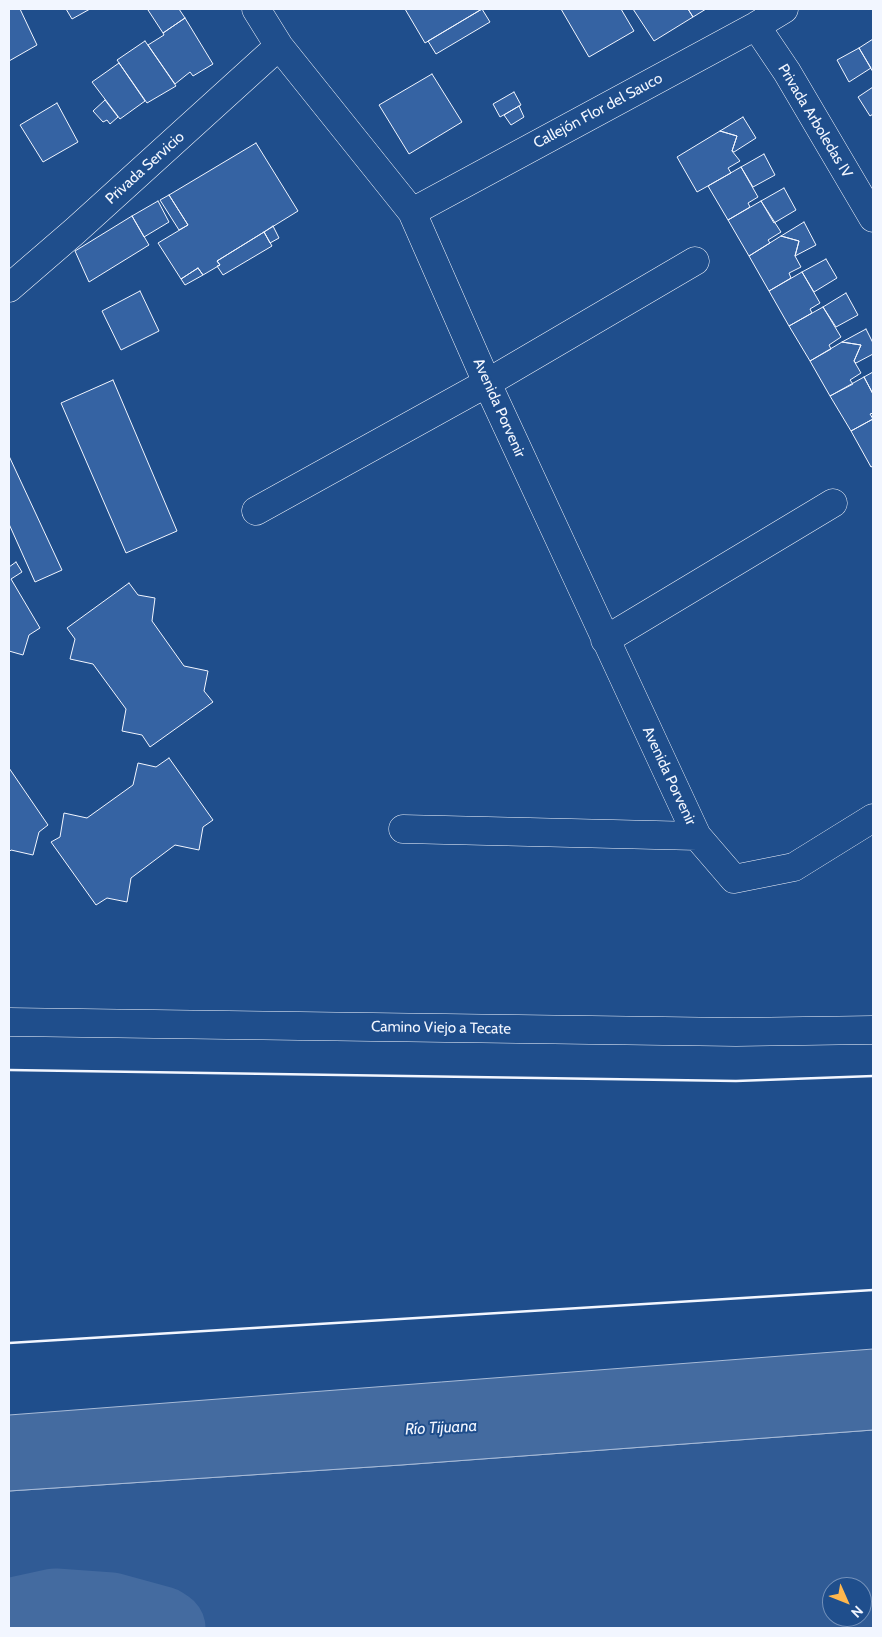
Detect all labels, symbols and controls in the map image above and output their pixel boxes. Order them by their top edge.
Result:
street label: Privada Arboledas IV [774,61,856,181]
street label: Callejón Flor del Sauco [530,69,666,153]
street label: Privada Servicio [102,128,188,208]
street label: Avenida Porvenir [469,356,529,460]
street label: Avenida Porvenir [638,724,700,828]
street label: Camino Viejo a Tecate [371,1018,511,1038]
water label: Río Tijuana [404,1417,478,1439]
north arrow [822,1577,872,1627]
text: N [847,1602,867,1622]

